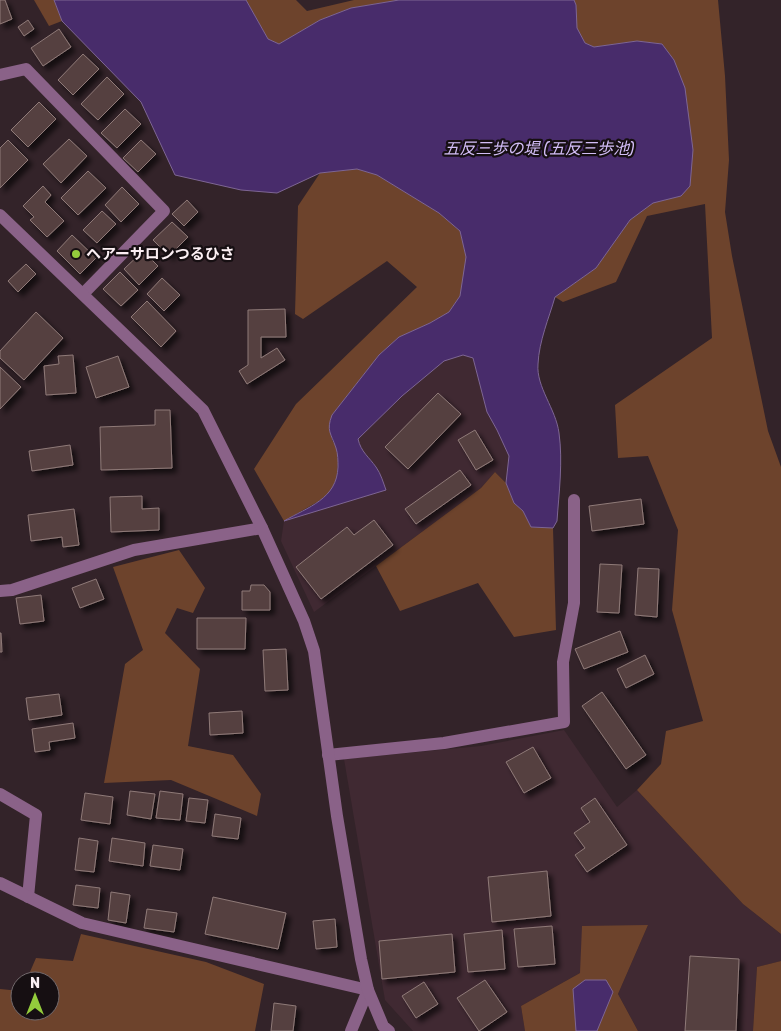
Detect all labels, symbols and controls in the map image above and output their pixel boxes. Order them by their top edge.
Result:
water label: 五反三歩の堤 (五反三歩池) [444,139,635,158]
place label: ヘアーサロンつるひさ [86,245,235,263]
marker: ヘアーサロンつるひさ [70,248,82,260]
north arrow [10,971,60,1021]
text: N [30,975,40,992]

